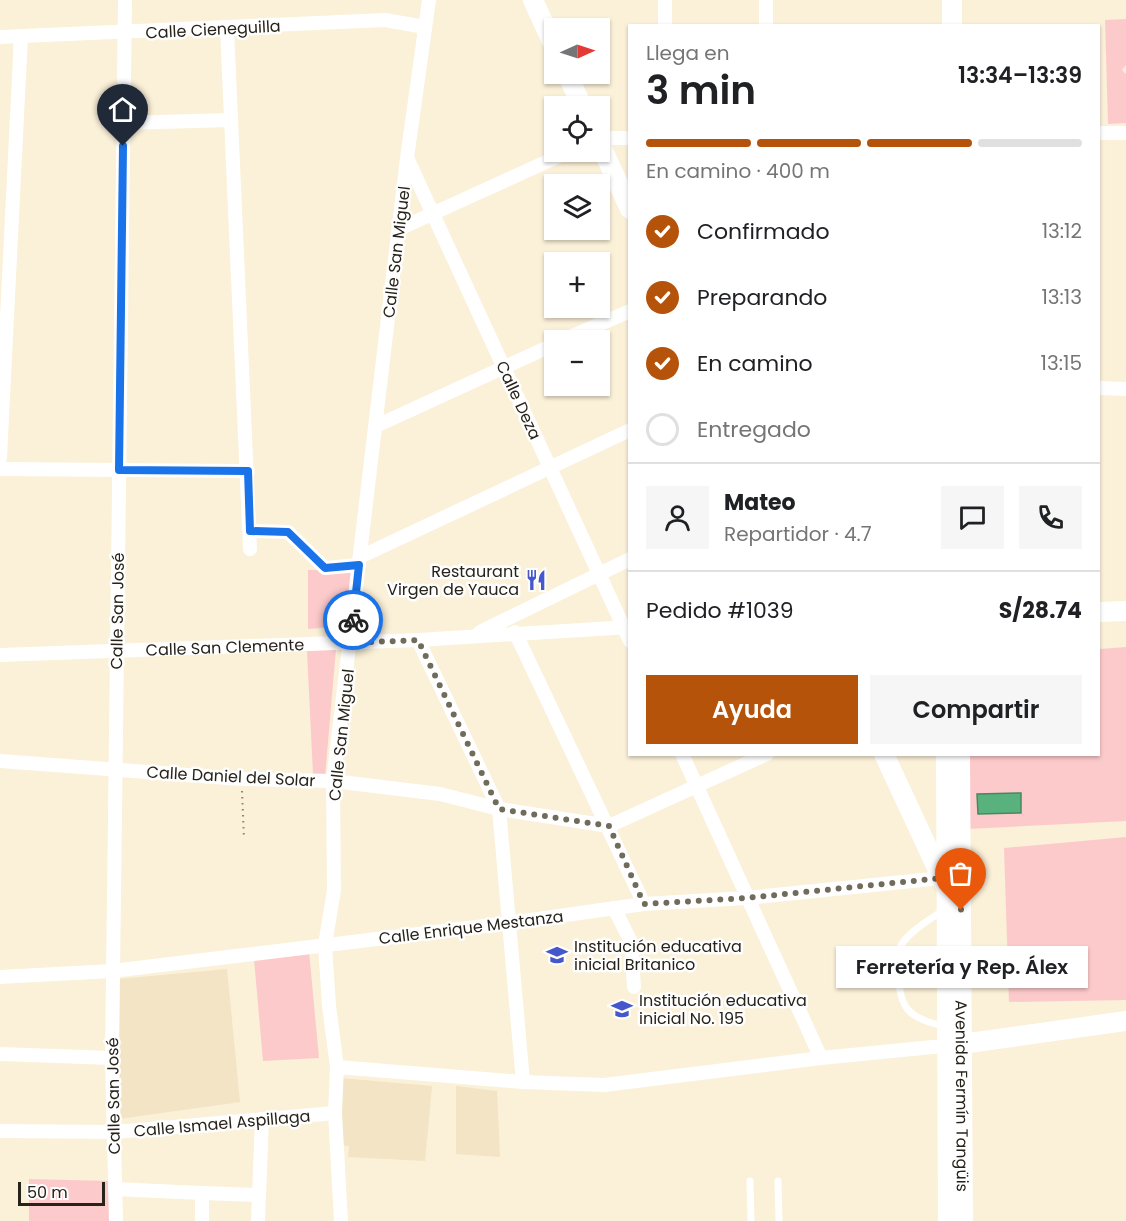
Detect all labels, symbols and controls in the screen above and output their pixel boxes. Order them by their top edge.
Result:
street label: Calle Cieneguilla [145,14,281,45]
north arrow [544,18,610,84]
map controls [544,18,610,396]
text: Llega en [646,39,730,67]
text: 13:34–13:39 [958,60,1082,91]
text: 3 min [646,63,756,118]
pin [97,84,148,146]
icon: home [106,93,139,126]
button: locate [544,96,610,162]
text: En camino · 400 m [646,157,830,185]
button: layers [544,174,610,240]
street label: Calle San Miguel [377,185,416,319]
icon: check [646,215,679,248]
text: Confirmado [697,216,830,247]
text: 13:12 [1042,217,1082,245]
button: + [544,252,610,318]
icon: check [646,281,679,314]
text: Preparando [697,282,827,313]
text: 13:13 [1041,283,1082,311]
button: − [544,330,610,396]
icon: check [646,347,679,380]
text: En camino [697,348,813,379]
text: 13:15 [1041,349,1082,377]
street label: Calle Deza [490,357,547,443]
text: Entregado [697,414,811,445]
button: person [646,486,709,549]
button: chat [941,486,1004,549]
button: phone [1019,486,1082,549]
text: Mateo [724,487,796,518]
text: Repartidor · 4.7 [724,520,872,548]
street label: Calle San José [105,552,130,670]
place label: Restaurant Virgen de Yauca [387,560,519,601]
restaurant icon: Restaurant Virgen de Yauca [524,568,548,592]
courier [323,590,383,650]
text: Pedido #1039 [646,595,794,626]
text: S/28.74 [999,595,1082,626]
icon: bike [337,604,370,637]
street label: Calle San Clemente [145,633,305,662]
street label: Calle San Miguel [323,668,360,802]
button: Ayuda [646,675,858,744]
button: Compartir [870,675,1082,744]
street label: Calle Daniel del Solar [146,761,316,792]
pin [935,848,986,910]
icon: bag [944,857,977,890]
street label: Calle Enrique Mestanza [377,905,565,950]
place label: Institución educativa inicial Britanico [574,935,742,976]
school or university icon: Institución educativa inicial Britanico [545,943,569,967]
callout: Ferretería y Rep. Álex [835,946,1087,988]
text: Ferretería y Rep. Álex [856,953,1068,981]
place label: Institución educativa inicial No. 195 [639,989,807,1030]
school or university icon: Institución educativa inicial No. 195 [610,997,634,1021]
street label: Avenida Fermín Tangüis [950,1000,974,1192]
street label: Calle San José [101,1037,126,1155]
street label: Calle Ismael Aspillaga [133,1104,311,1143]
scale bar [18,1179,105,1206]
text: 50 m [27,1181,68,1204]

